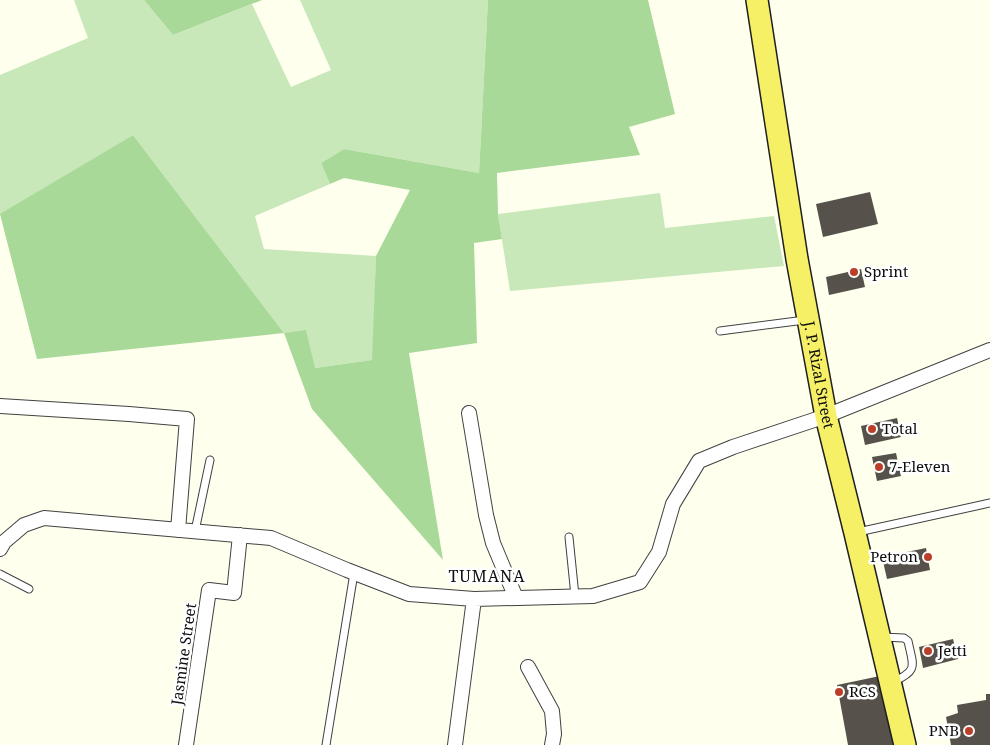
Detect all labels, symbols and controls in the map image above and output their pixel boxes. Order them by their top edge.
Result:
place label: Sprint [864,261,908,281]
marker: Sprint [848,266,860,278]
street label: J. P. Rizal Street [799,318,840,431]
place label: Total [882,418,918,438]
marker: Total [866,423,878,435]
place label: 7-Eleven [889,456,951,476]
marker: 7-Eleven [873,461,885,473]
place label: Petron [870,546,918,566]
marker: Petron [922,551,934,563]
district label: TUMANA [448,565,526,587]
street label: Jasmine Street [166,601,200,707]
place label: Jetti [937,640,967,660]
marker: Jetti [922,645,934,657]
place label: RCS [849,681,876,701]
marker: RCS [833,686,845,698]
place label: PNB [929,720,959,740]
marker: PNB [963,725,975,737]

